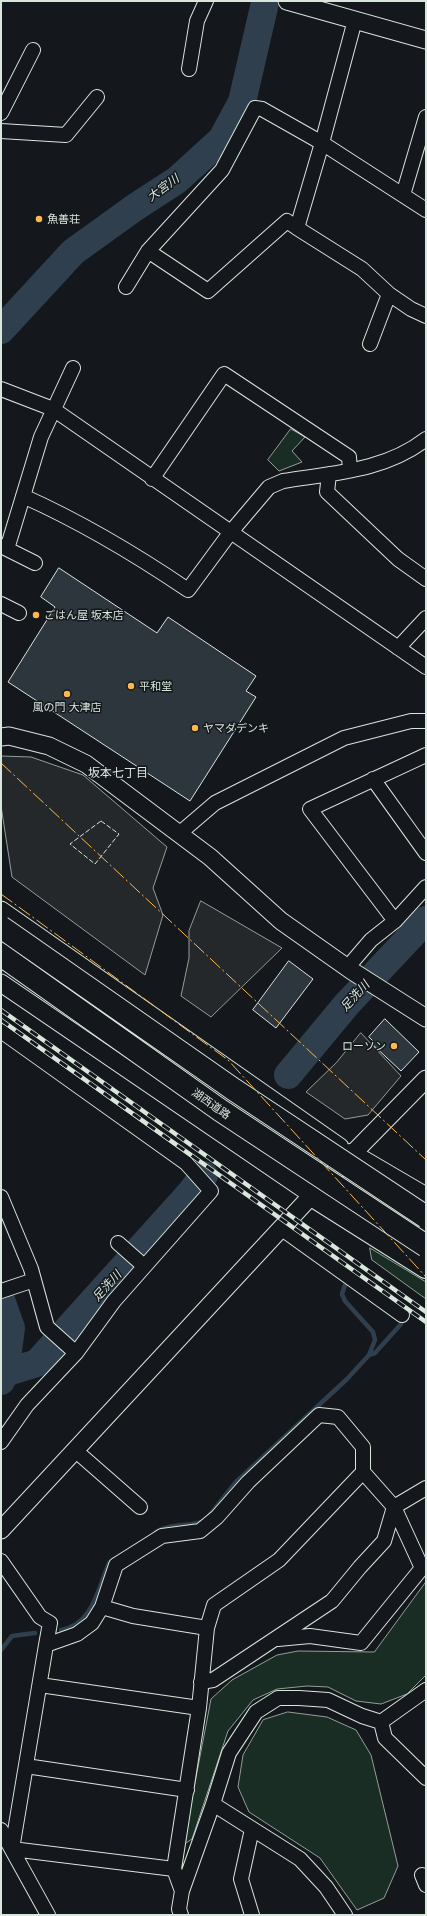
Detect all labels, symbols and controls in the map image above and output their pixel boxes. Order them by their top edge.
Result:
water label: 大宮川 [144,172,182,204]
place label: 魚善荘 [47,212,80,226]
marker: 魚善荘 [34,214,44,224]
place label: ごはん屋 坂本店 [44,608,124,622]
marker: ごはん屋 坂本店 [31,610,41,620]
place label: 平和堂 [139,679,172,693]
marker: 平和堂 [126,681,136,691]
marker: 風の門 大津店 [62,689,72,699]
place label: 風の門 大津店 [33,700,101,714]
place label: ヤマダデンキ [203,721,269,735]
marker: ヤマダデンキ [190,723,200,733]
district label: 坂本七丁目 [88,766,148,780]
water label: 足洗川 [338,978,372,1014]
place label: ローソン [342,1039,386,1053]
marker: ローソン [389,1041,399,1051]
street label: 湖西道路 [189,1086,233,1122]
water label: 足洗川 [90,1268,124,1304]

